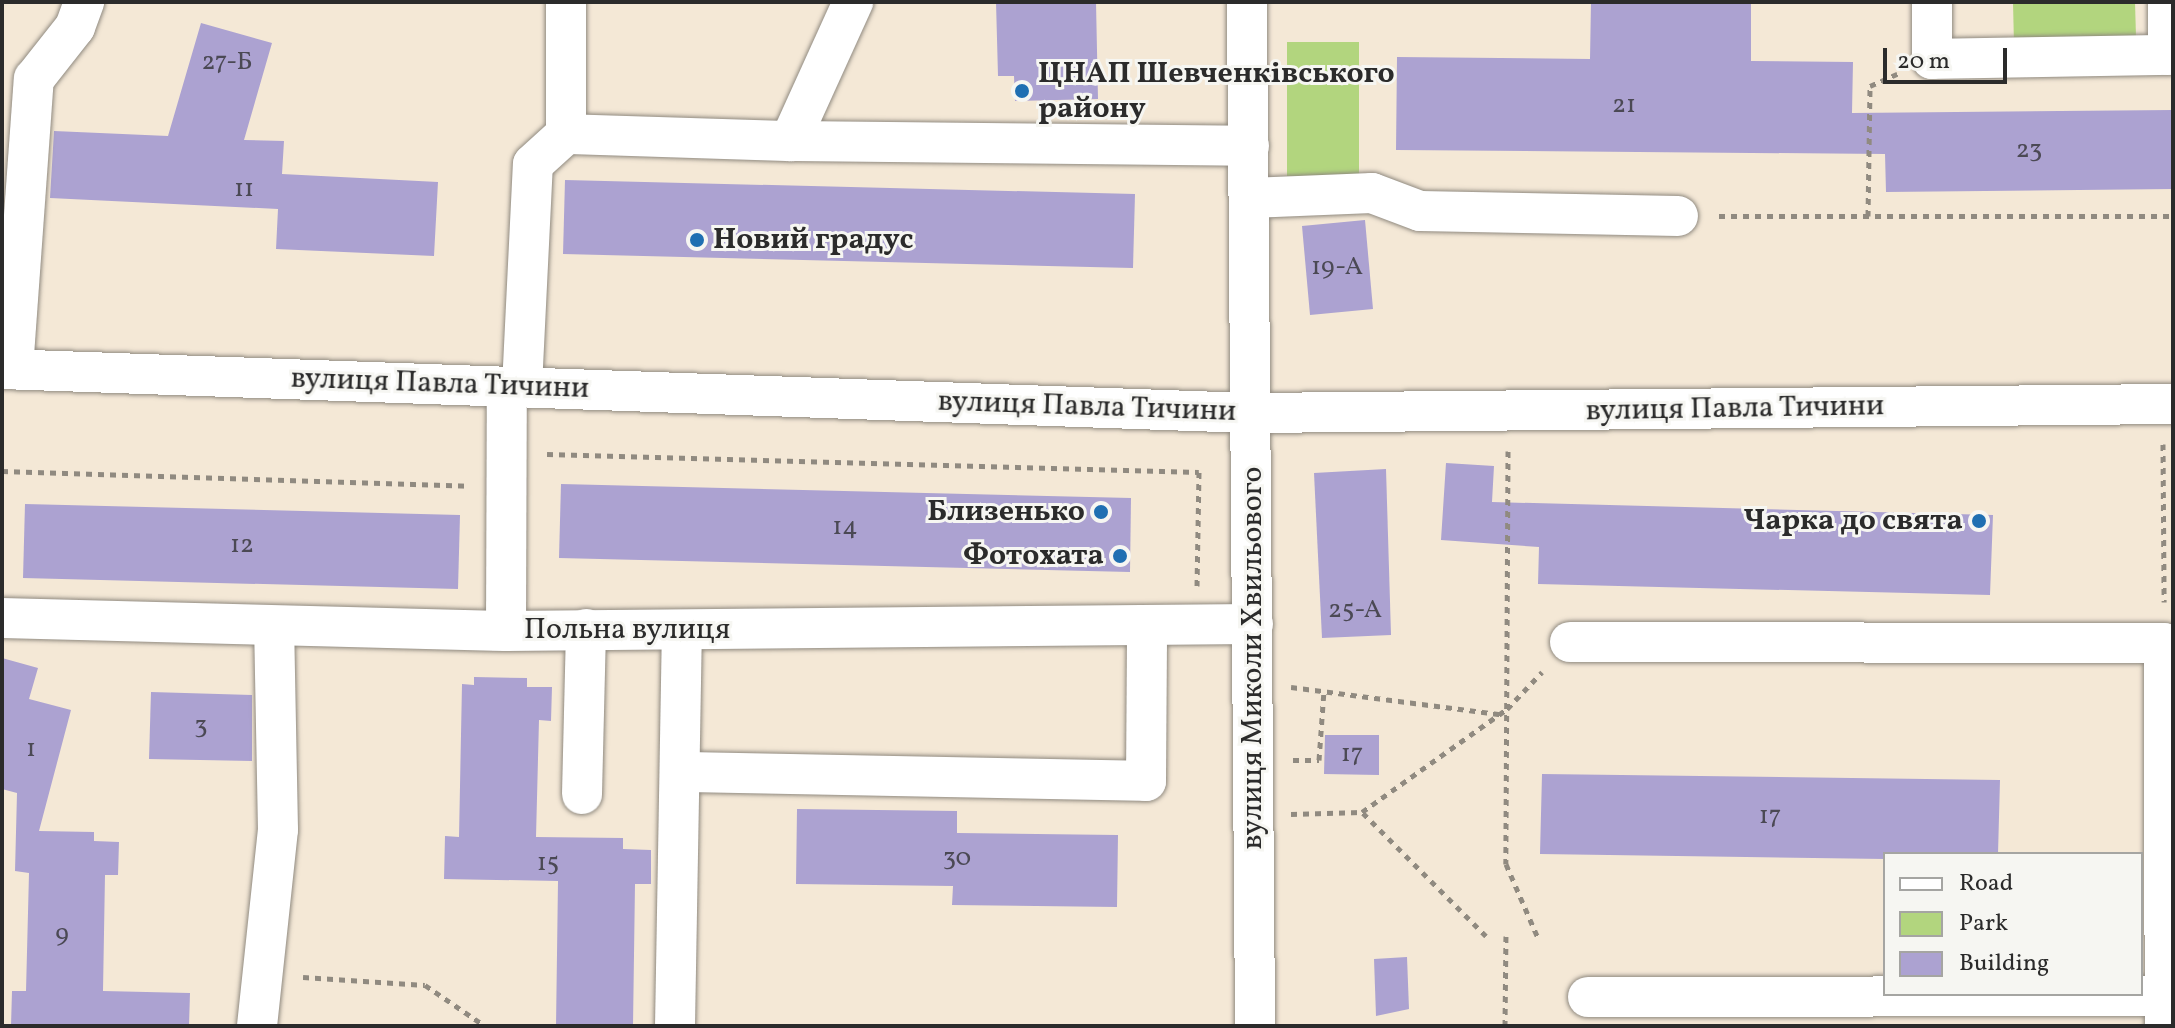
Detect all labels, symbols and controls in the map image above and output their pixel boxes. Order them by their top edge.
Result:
scale bar [1887,32,2011,82]
text: 20 m [1897,45,1950,79]
house number: 27-Б [201,47,253,79]
place label: ЦНАП Шевченківського району [1038,56,1395,126]
marker: ЦНАП Шевченківського району [1013,82,1031,100]
house number: 21 [1612,90,1636,122]
house number: 23 [2016,135,2042,167]
house number: 11 [234,174,254,206]
place label: Новий градус [713,222,913,258]
marker: Новий градус [688,231,706,249]
house number: 19-А [1311,252,1363,284]
street label: вулиця Павла Тичини [290,361,590,407]
street label: вулиця Павла Тичини [937,384,1237,430]
street label: вулиця Павла Тичини [1585,388,1885,430]
street label: вулиця Миколи Хвильового [1235,467,1271,849]
place label: Близенько [927,494,1085,530]
marker: Близенько [1092,503,1110,521]
place label: Чарка до свята [1743,503,1963,539]
house number: 14 [832,512,858,544]
marker: Чарка до свята [1970,512,1988,530]
house number: 12 [230,530,254,562]
place label: Фотохата [963,538,1104,574]
marker: Фотохата [1111,547,1129,565]
house number: 25-А [1328,595,1382,627]
street label: Польна вулиця [524,612,730,648]
house number: 3 [194,711,208,743]
house number: 1 [26,734,36,766]
house number: 17 [1341,739,1363,771]
house number: 17 [1759,801,1781,833]
house number: 30 [943,843,971,875]
house number: 15 [537,848,559,880]
legend [1883,852,2143,996]
text: Road [1959,867,2013,901]
text: Park [1959,907,2008,941]
house number: 9 [55,919,69,951]
text: Building [1959,947,2049,981]

